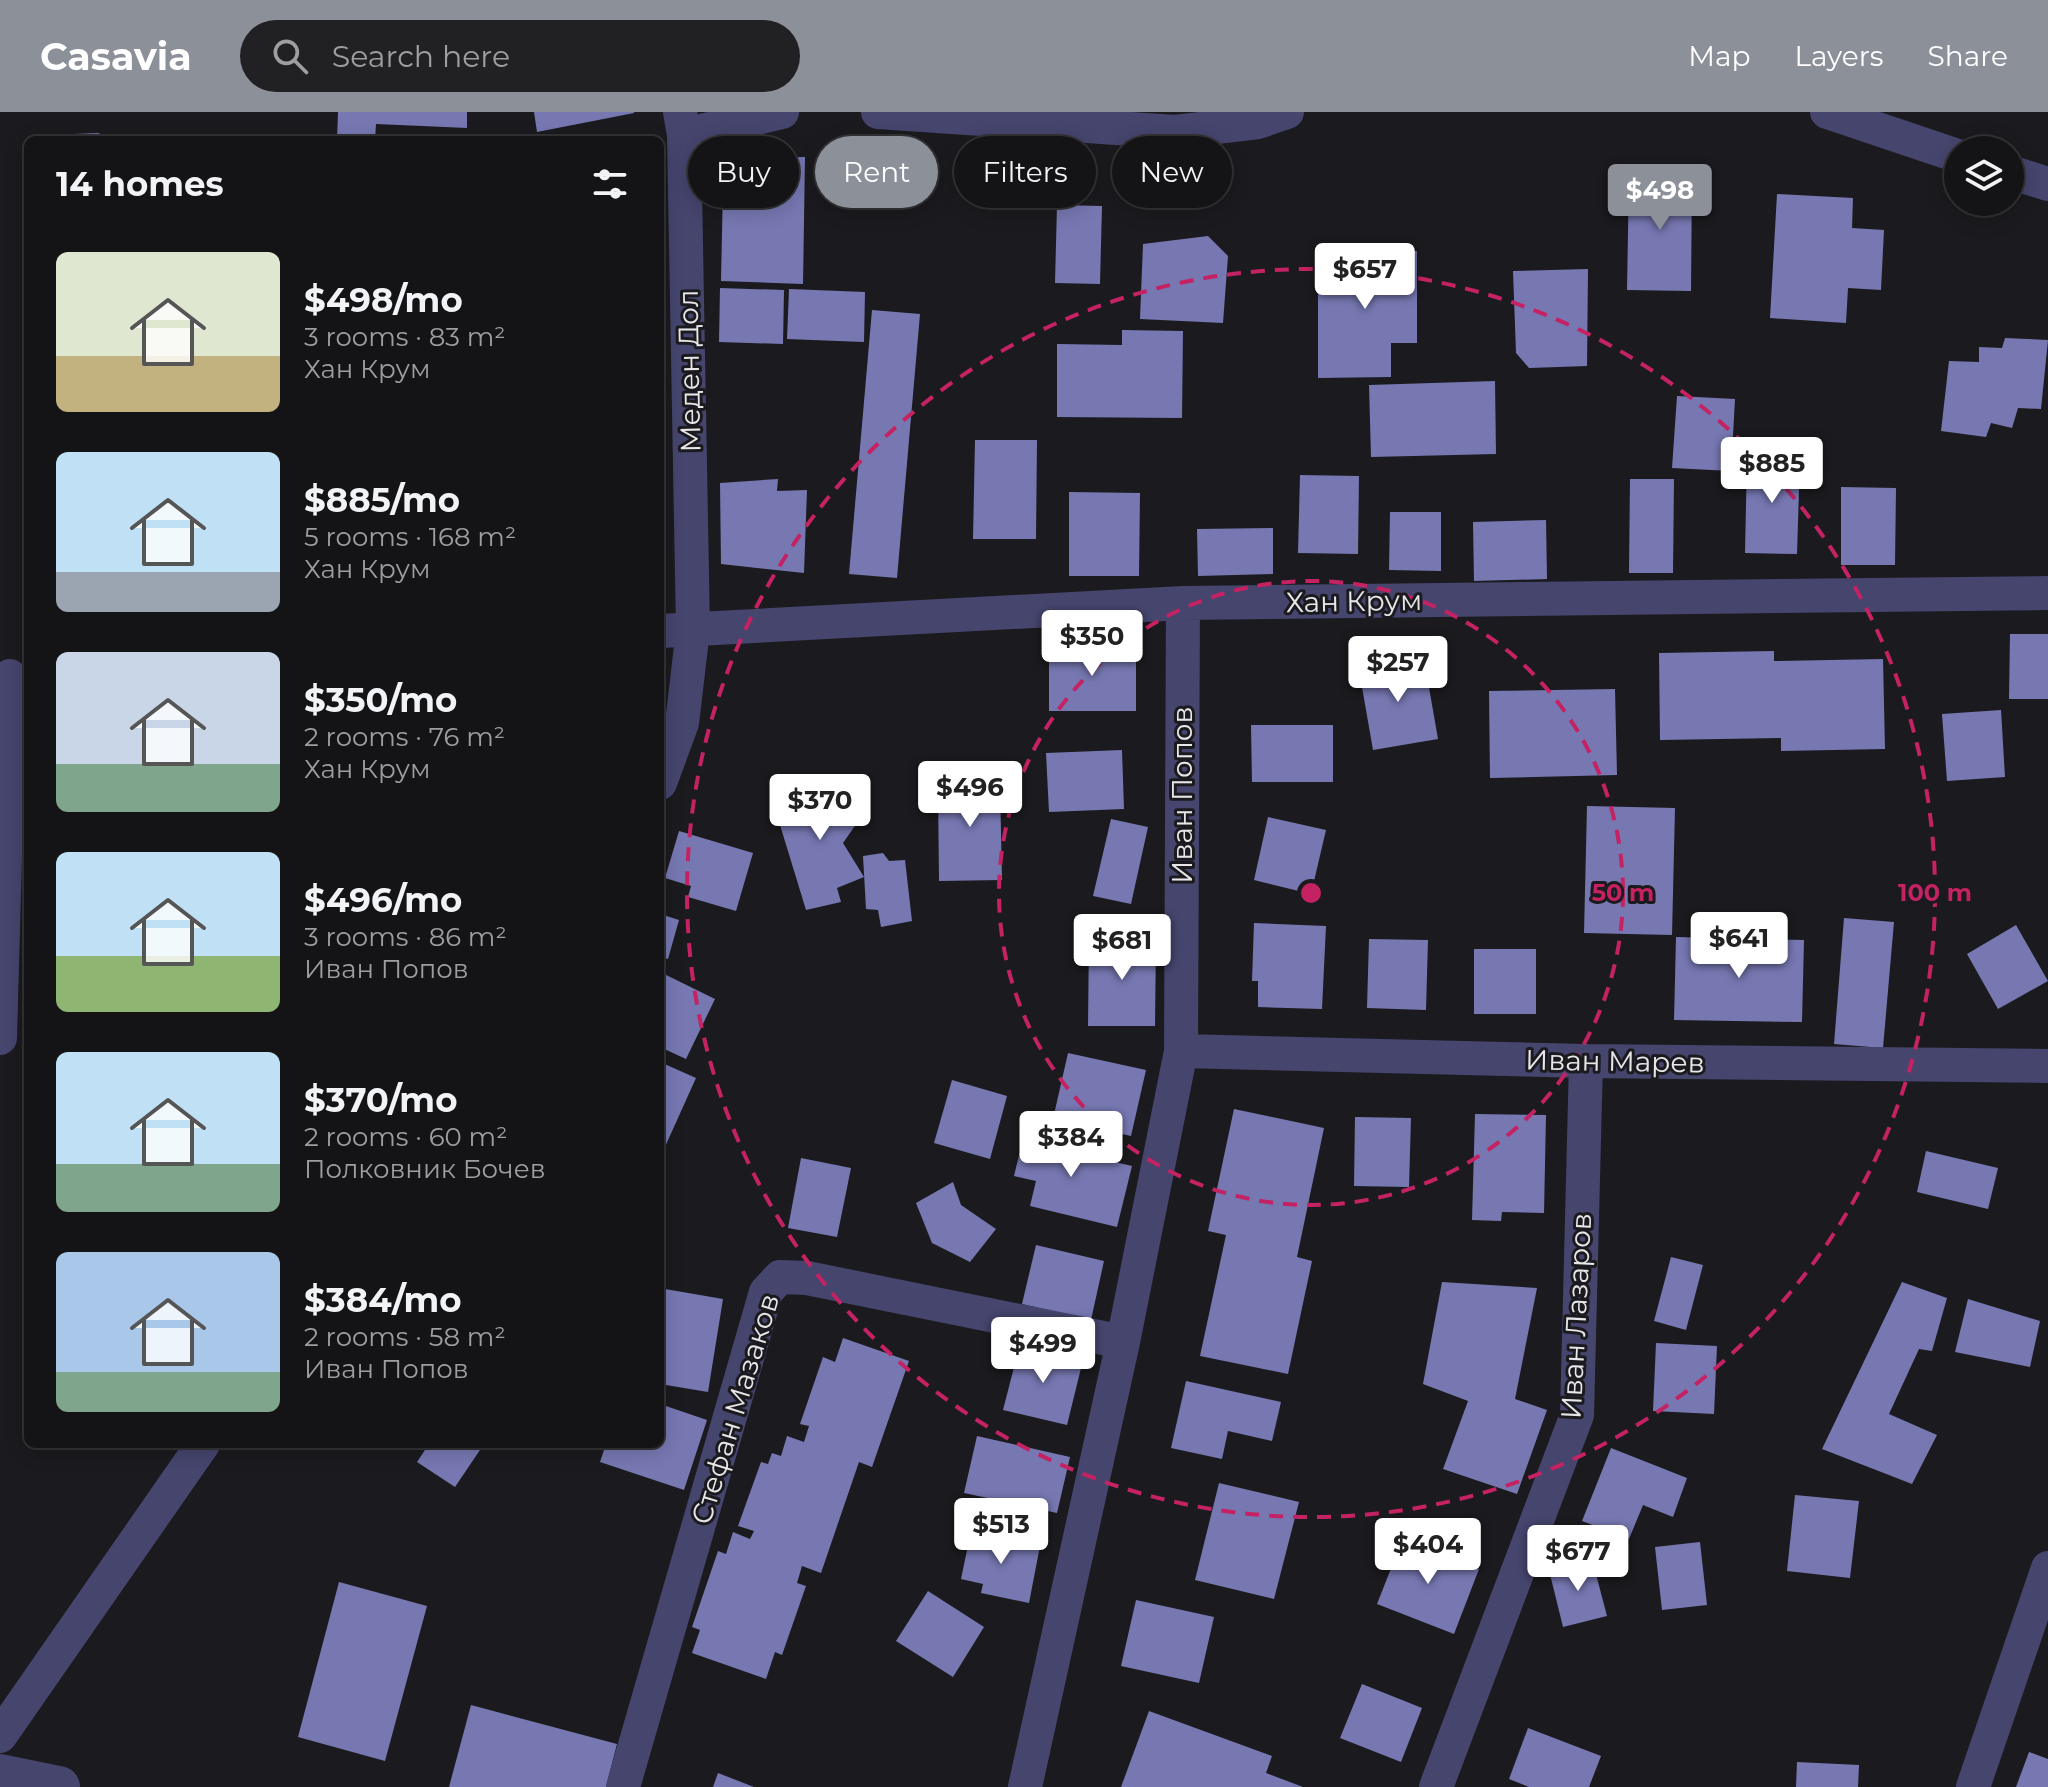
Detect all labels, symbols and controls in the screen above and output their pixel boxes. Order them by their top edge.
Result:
search box [240,20,800,92]
text: Casavia [40,33,192,80]
icon: search [268,34,312,78]
text: Search here [332,38,510,75]
text: Map [1688,39,1751,73]
text: Layers [1795,39,1884,73]
text: Share [1928,39,2008,73]
chip: Buy [688,136,799,208]
chip: Rent [815,136,938,208]
chip: Filters [954,136,1096,208]
chip: New [1112,136,1232,208]
map controls [1944,136,2024,216]
button: layers [1944,136,2024,216]
icon: filters [588,162,632,206]
text: 14 homes [56,163,224,205]
pin: $498 [1613,164,1707,232]
text: $498 [1626,174,1694,206]
pin: $657 [1318,243,1412,311]
text: $657 [1333,253,1397,285]
text: $498/mo [304,279,463,321]
icon: home [120,284,216,380]
street label: Меден Дол [671,289,707,453]
text: 3 rooms · 83 m² [304,321,505,353]
text: Хан Крум [304,353,431,385]
pin: $885 [1725,437,1819,505]
text: $885 [1739,447,1805,479]
text: $885/mo [304,479,460,521]
icon: home [120,484,216,580]
text: 5 rooms · 168 m² [304,521,516,553]
text: Хан Крум [304,553,431,585]
street label: Хан Крум [1286,583,1422,619]
pin: $350 [1045,610,1139,678]
text: $350 [1060,620,1124,652]
pin: $257 [1351,636,1445,704]
text: $257 [1366,646,1430,678]
text: $350/mo [304,679,457,721]
icon: home [120,684,216,780]
street label: Иван Попов [1165,706,1199,884]
text: 2 rooms · 76 m² [304,721,505,753]
text: Хан Крум [304,753,431,785]
pin: $496 [923,761,1017,829]
text: $496 [936,771,1004,803]
pin: $370 [773,774,867,842]
text: $370 [788,784,852,816]
text: 50 m [1592,878,1654,907]
text: 100 m [1898,878,1972,907]
text: $496/mo [304,879,462,921]
centre of rings [1297,879,1325,907]
icon: home [120,884,216,980]
pin: $641 [1692,912,1786,980]
pin: $681 [1075,914,1169,982]
text: 3 rooms · 86 m² [304,921,507,953]
text: $641 [1709,922,1769,954]
text: $681 [1092,924,1152,956]
text: Иван Попов [304,953,469,985]
street label: Иван Марев [1525,1042,1705,1080]
text: $370/mo [304,1079,457,1121]
icon: home [120,1084,216,1180]
pin: $384 [1024,1111,1118,1179]
text: 2 rooms · 60 m² [304,1121,507,1153]
text: $384 [1038,1121,1104,1153]
text: Полковник Бочев [304,1153,546,1185]
street label: Иван Лазаров [1554,1212,1598,1420]
text: $384/mo [304,1279,462,1321]
icon: home [120,1284,216,1380]
street label: Стефан Мазаков [684,1290,786,1528]
pin: $499 [996,1317,1090,1385]
text: 2 rooms · 58 m² [304,1321,506,1353]
text: $499 [1009,1327,1077,1359]
text: Иван Попов [304,1353,469,1385]
pin: $513 [954,1498,1048,1566]
text: $513 [972,1508,1030,1540]
pin: $404 [1381,1518,1475,1586]
pin: $677 [1531,1525,1625,1593]
text: $404 [1393,1528,1463,1560]
text: $677 [1545,1535,1611,1567]

